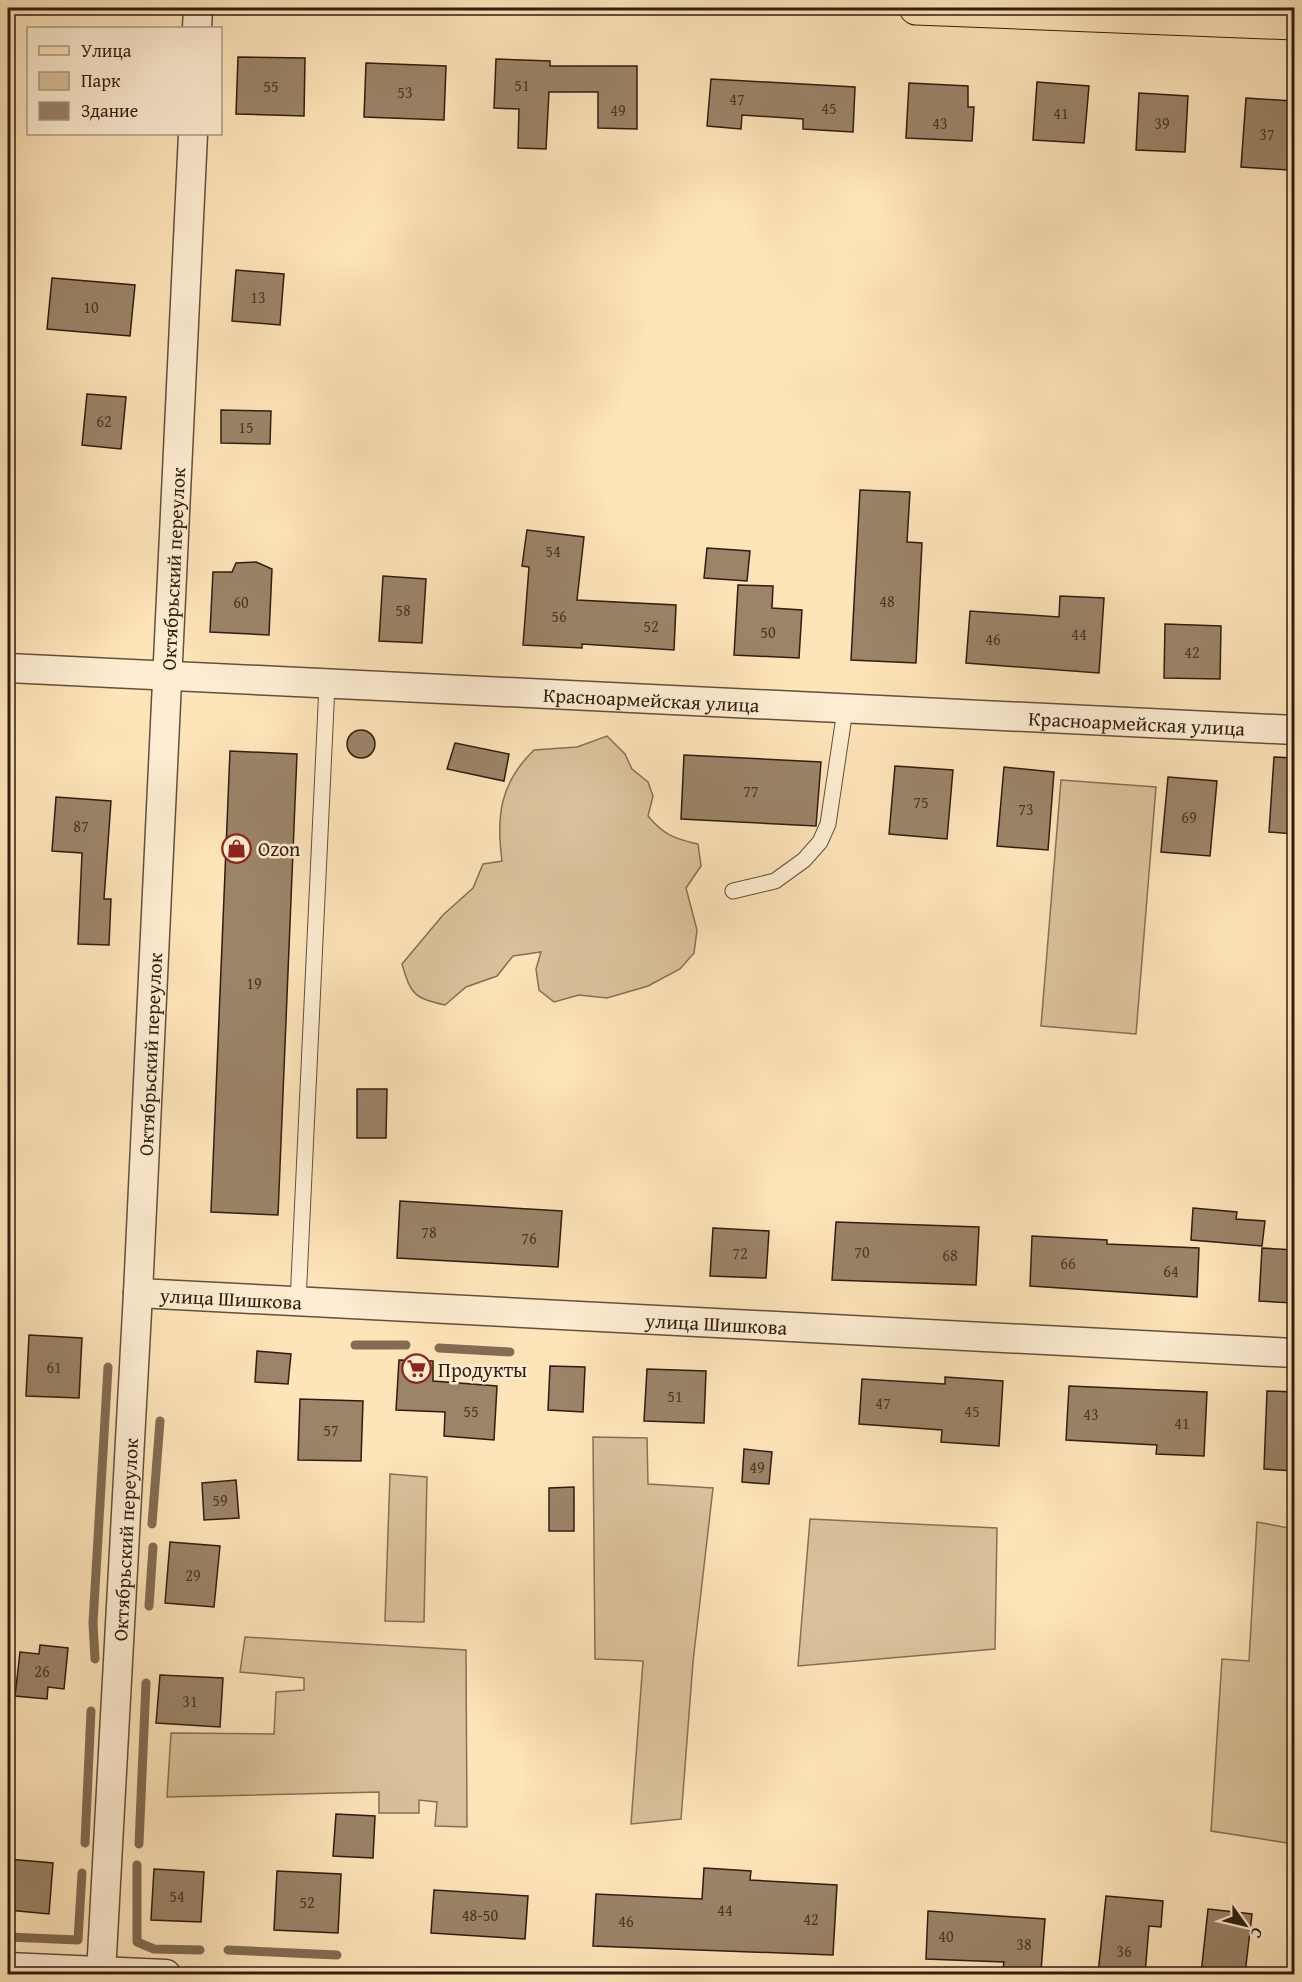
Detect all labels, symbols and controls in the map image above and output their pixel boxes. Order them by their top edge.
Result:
legend [27,27,222,135]
text: Улица [81,37,132,64]
text: Парк [81,67,121,94]
house number: 51 [514,73,530,97]
house number: 55 [263,74,279,98]
house number: 53 [397,80,413,104]
house number: 47 [729,87,745,111]
house number: 45 [821,96,837,120]
text: Здание [81,97,138,124]
house number: 49 [610,98,626,122]
house number: 41 [1053,101,1069,125]
house number: 43 [932,111,948,135]
house number: 39 [1154,111,1170,135]
house number: 37 [1259,122,1275,146]
house number: 13 [250,285,266,309]
house number: 10 [83,295,99,319]
house number: 62 [96,409,112,433]
house number: 15 [238,415,254,439]
street label: Октябрьский переулок [153,466,192,671]
house number: 54 [545,539,561,563]
house number: 48 [879,589,895,613]
house number: 60 [233,590,249,614]
house number: 58 [395,598,411,622]
house number: 56 [551,604,567,628]
house number: 52 [643,614,659,638]
house number: 50 [760,620,776,644]
house number: 44 [1071,622,1087,646]
house number: 46 [985,627,1001,651]
house number: 42 [1184,640,1200,664]
street label: Красноармейская улица [542,679,761,719]
street label: Красноармейская улица [1028,703,1246,742]
house number: 77 [743,779,759,803]
house number: 75 [913,790,929,814]
house number: 73 [1018,797,1034,821]
house number: 69 [1181,805,1197,829]
house number: 87 [73,814,89,838]
shop icon: Ozon [221,832,253,864]
place label: Ozon [258,834,300,863]
street label: Октябрьский переулок [130,952,169,1156]
house number: 19 [246,971,262,995]
house number: 78 [421,1220,437,1244]
house number: 76 [521,1226,537,1250]
house number: 70 [854,1240,870,1264]
house number: 72 [732,1241,748,1265]
house number: 68 [942,1243,958,1267]
house number: 66 [1060,1251,1076,1275]
house number: 64 [1163,1259,1179,1283]
street label: улица Шишкова [158,1280,303,1316]
street label: улица Шишкова [643,1305,788,1341]
supermarket icon: Продукты [401,1353,433,1385]
house number: 61 [46,1355,62,1379]
place label: Продукты [438,1355,527,1384]
house number: 51 [667,1384,683,1408]
house number: 47 [875,1391,891,1415]
house number: 55 [463,1399,479,1423]
house number: 45 [964,1399,980,1423]
house number: 43 [1083,1402,1099,1426]
house number: 41 [1174,1411,1190,1435]
house number: 57 [323,1418,339,1442]
street label: Октябрьский переулок [105,1437,145,1642]
house number: 49 [749,1455,765,1479]
house number: 59 [212,1488,228,1512]
house number: 29 [185,1563,201,1587]
house number: 26 [34,1659,50,1683]
house number: 31 [182,1689,198,1713]
house number: 54 [169,1884,185,1908]
house number: 52 [299,1890,315,1914]
north arrow [1215,1895,1275,1955]
house number: 44 [717,1898,733,1922]
house number: 48-50 [462,1903,498,1927]
house number: 42 [803,1907,819,1931]
house number: 46 [618,1909,634,1933]
text: С [1245,1923,1270,1944]
house number: 40 [938,1924,954,1948]
house number: 38 [1016,1932,1032,1956]
house number: 36 [1116,1939,1132,1963]

